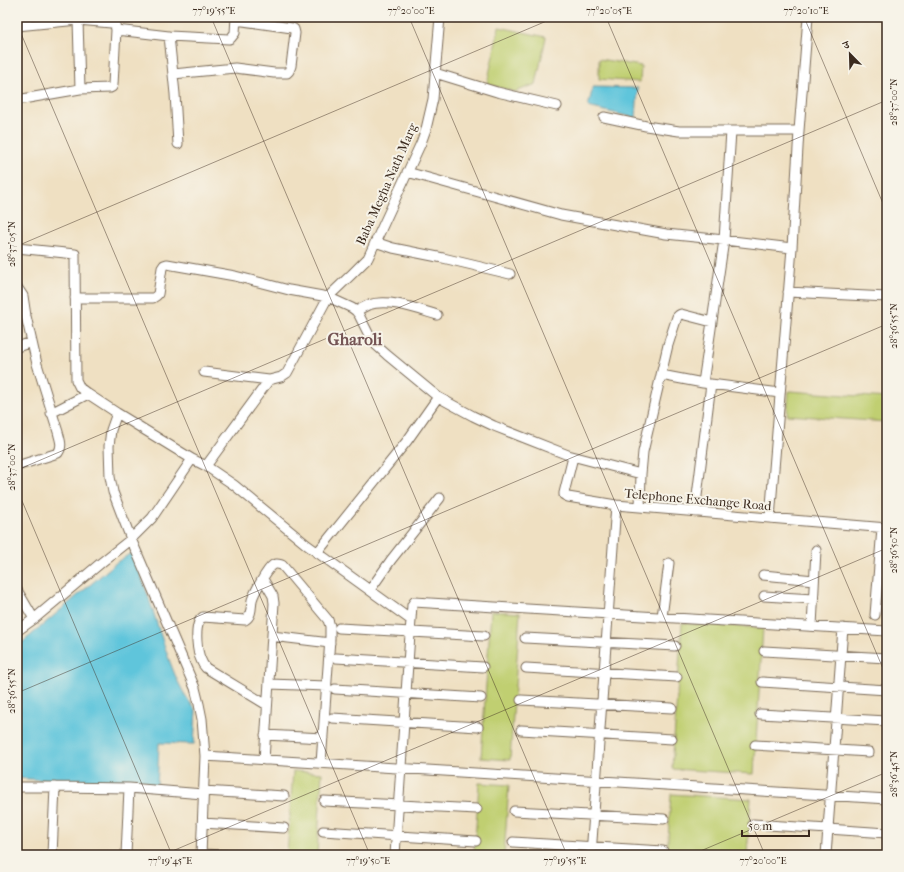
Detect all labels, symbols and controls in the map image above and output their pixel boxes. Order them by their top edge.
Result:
text: 77°19'55"E [193,5,235,17]
text: 77°20'00"E [387,5,435,17]
text: 77°20'05"E [586,5,632,17]
text: 77°20'10"E [783,5,829,17]
north arrow [830,34,870,74]
text: उ [840,38,853,53]
text: 28°37'00"N [888,78,900,126]
street label: Baba Megha Nath Marg [353,120,421,248]
text: 28°37'05"N [6,220,18,267]
text: 28°36'55"N [888,303,900,349]
district label: Gharoli [328,329,383,349]
text: 28°37'00"N [6,443,18,491]
street label: Telephone Exchange Road [624,486,773,513]
text: 28°36'50"N [888,526,900,573]
text: 28°36'55"N [6,668,18,714]
text: 28°36'45"N [888,750,900,797]
scale bar [742,812,809,838]
text: 50 m [748,819,772,833]
text: 77°19'45"E [148,855,192,867]
text: 77°19'50"E [346,855,390,867]
text: 77°19'55"E [544,855,586,867]
text: 77°20'00"E [739,855,787,867]

